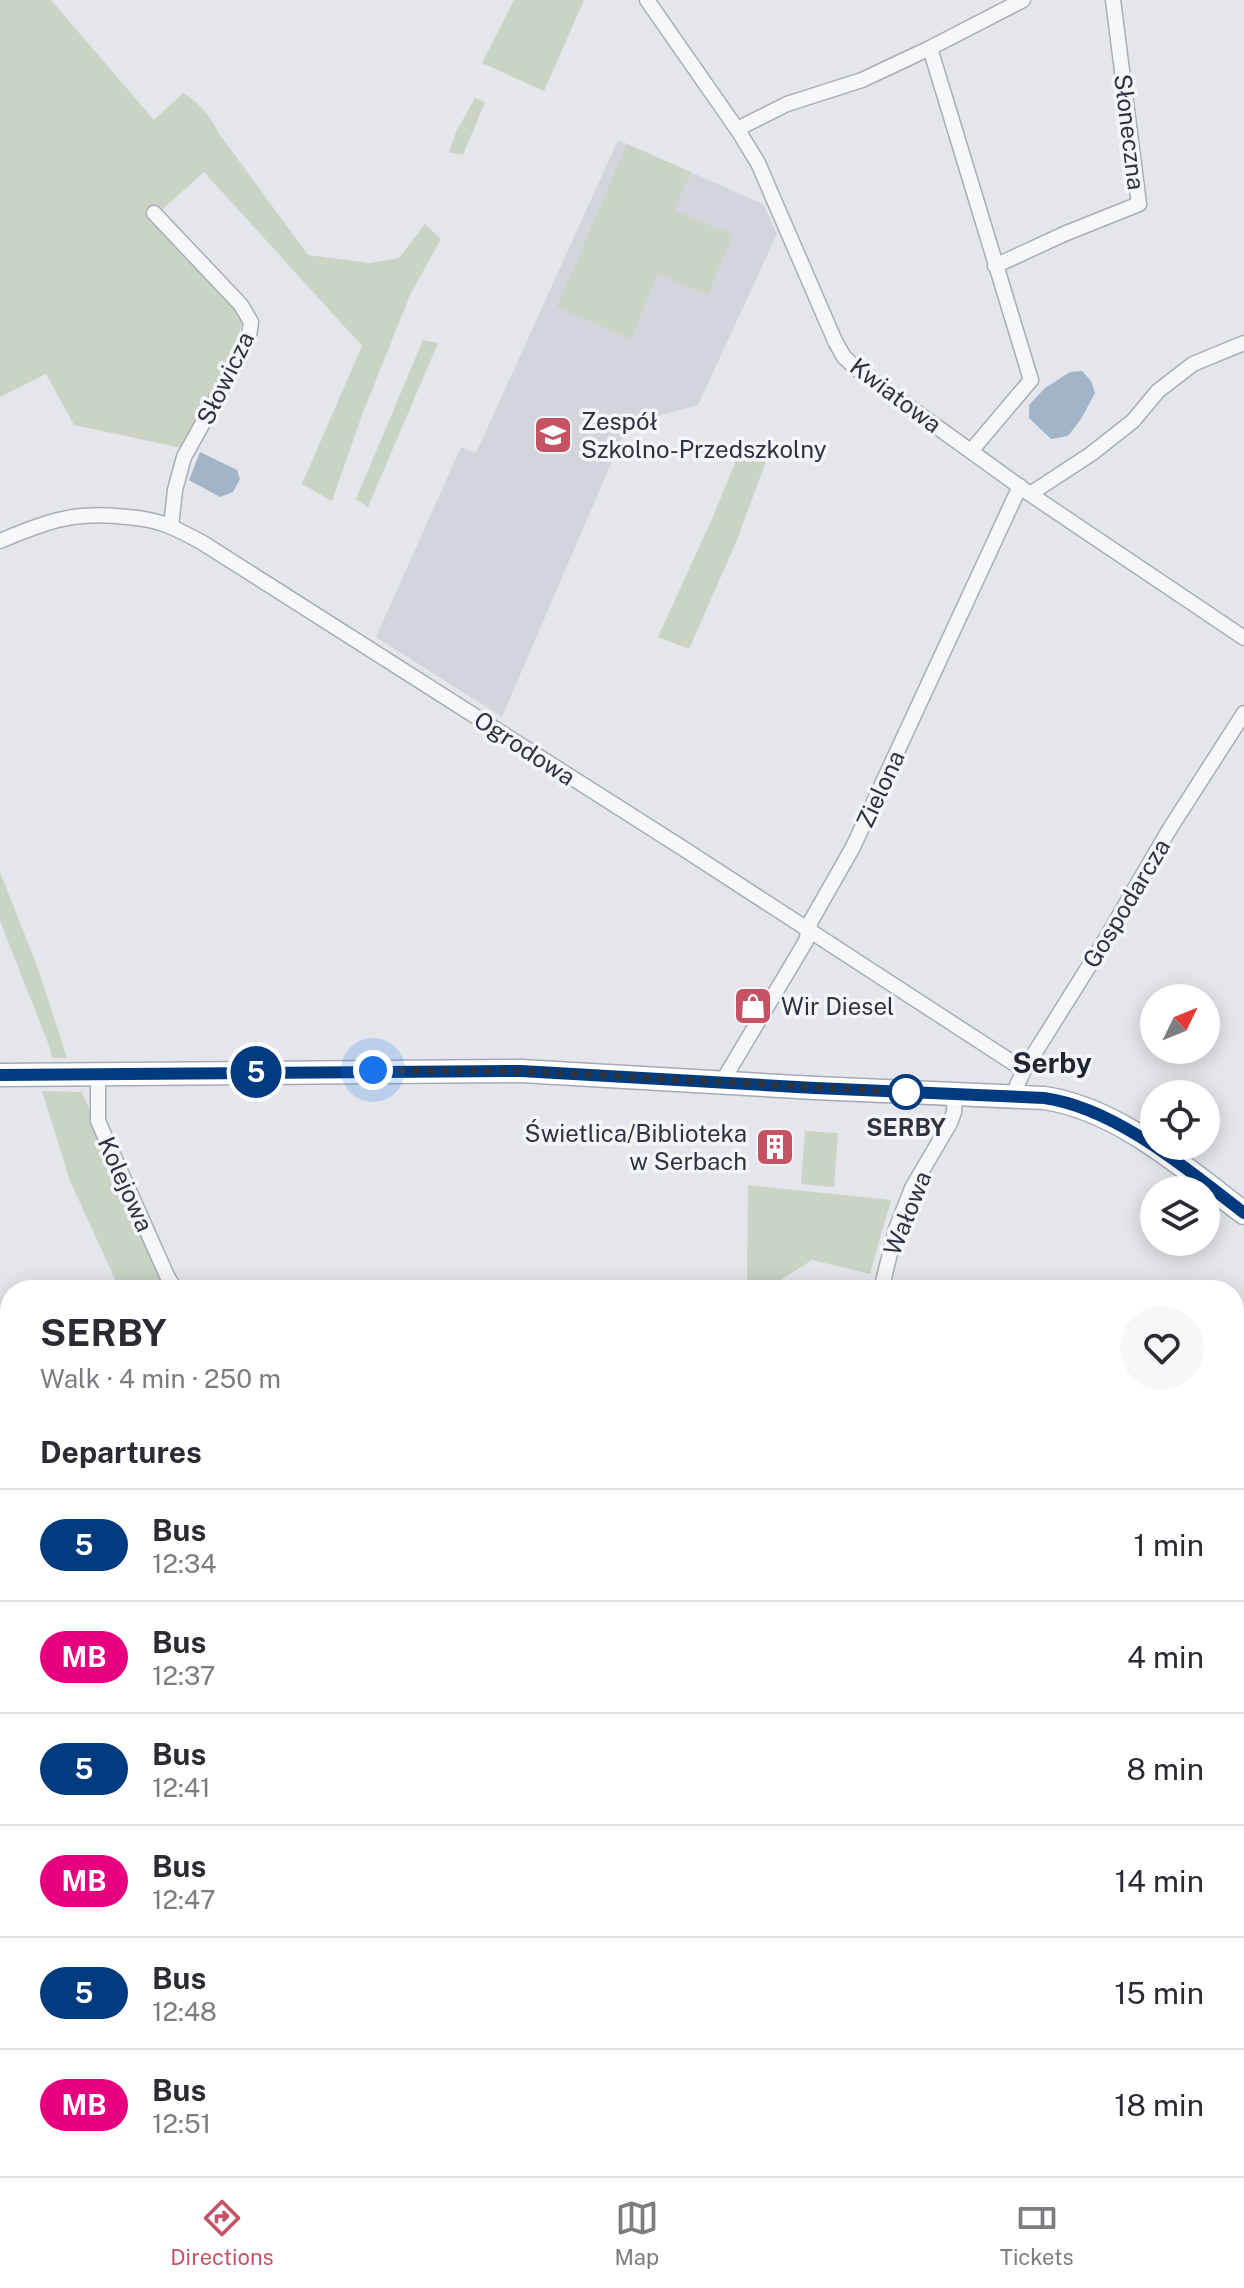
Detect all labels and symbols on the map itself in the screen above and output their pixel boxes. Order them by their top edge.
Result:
street label: Słoneczna [1109,73,1151,191]
street label: Słowicza [191,327,259,429]
street label: Kwiatowa [845,352,947,438]
place label: Zespół Szkolno-Przedszkolny [581,407,827,463]
school or university icon: Zespół Szkolno-Przedszkolny [532,414,574,456]
street label: Ogrodowa [469,705,581,791]
street label: Zielona [850,746,910,832]
street label: Gospodarcza [1077,833,1175,973]
north arrow [1140,984,1220,1064]
shop icon: Wir Diesel [732,985,774,1027]
place label: Wir Diesel [781,992,894,1020]
line badge: 5 [230,1046,282,1098]
district label: Serby [1012,1046,1092,1079]
your location [353,1050,393,1090]
marker: SERBY [889,1075,923,1109]
place label: SERBY [866,1113,946,1141]
place label: Świetlica/Biblioteka w Serbach [524,1119,747,1175]
building icon: Świetlica/Biblioteka w Serbach [754,1126,796,1168]
street label: Kolejowa [93,1132,159,1236]
street label: Wałowa [878,1167,936,1259]

